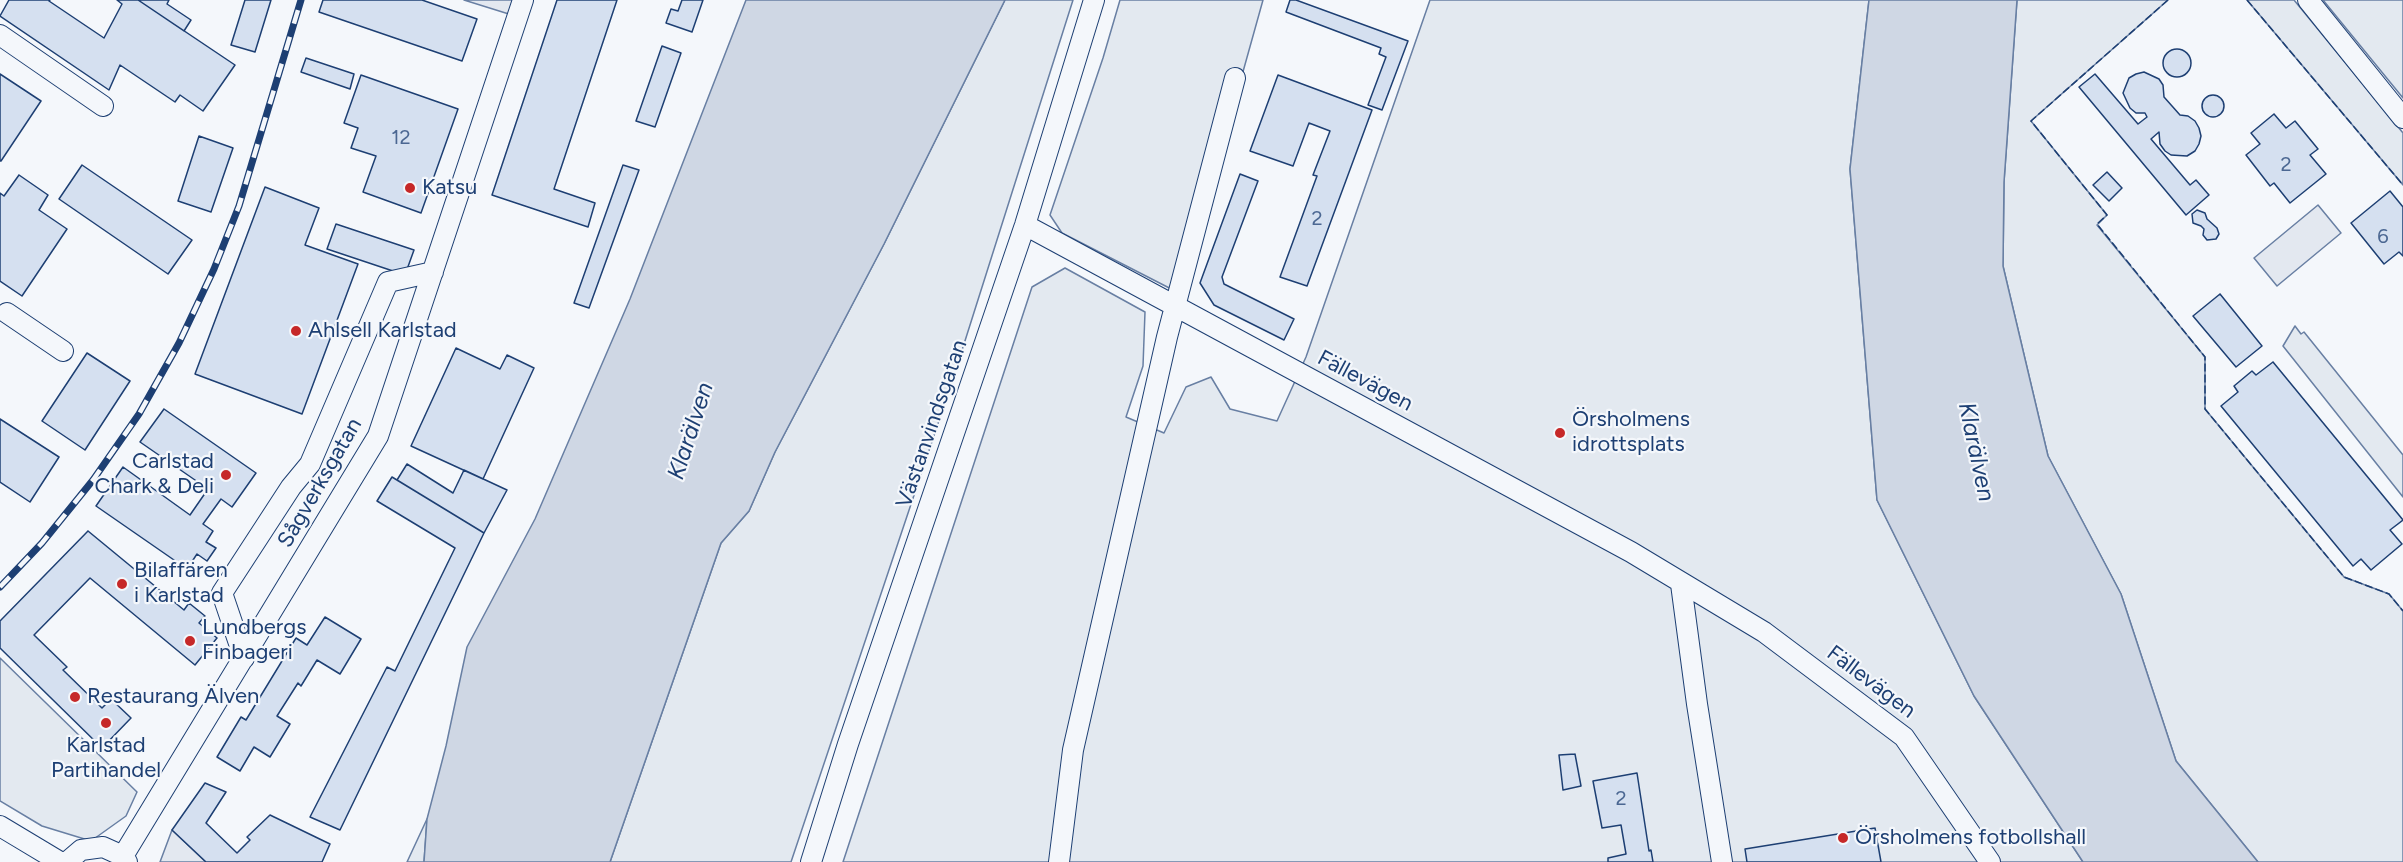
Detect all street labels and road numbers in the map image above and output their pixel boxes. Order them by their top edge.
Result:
street label: Västanvindsgatan [891,336,973,512]
street label: Fällevägen [1313,345,1417,417]
street label: Sågverksgatan [272,414,368,552]
street label: Fällevägen [1821,640,1921,724]

